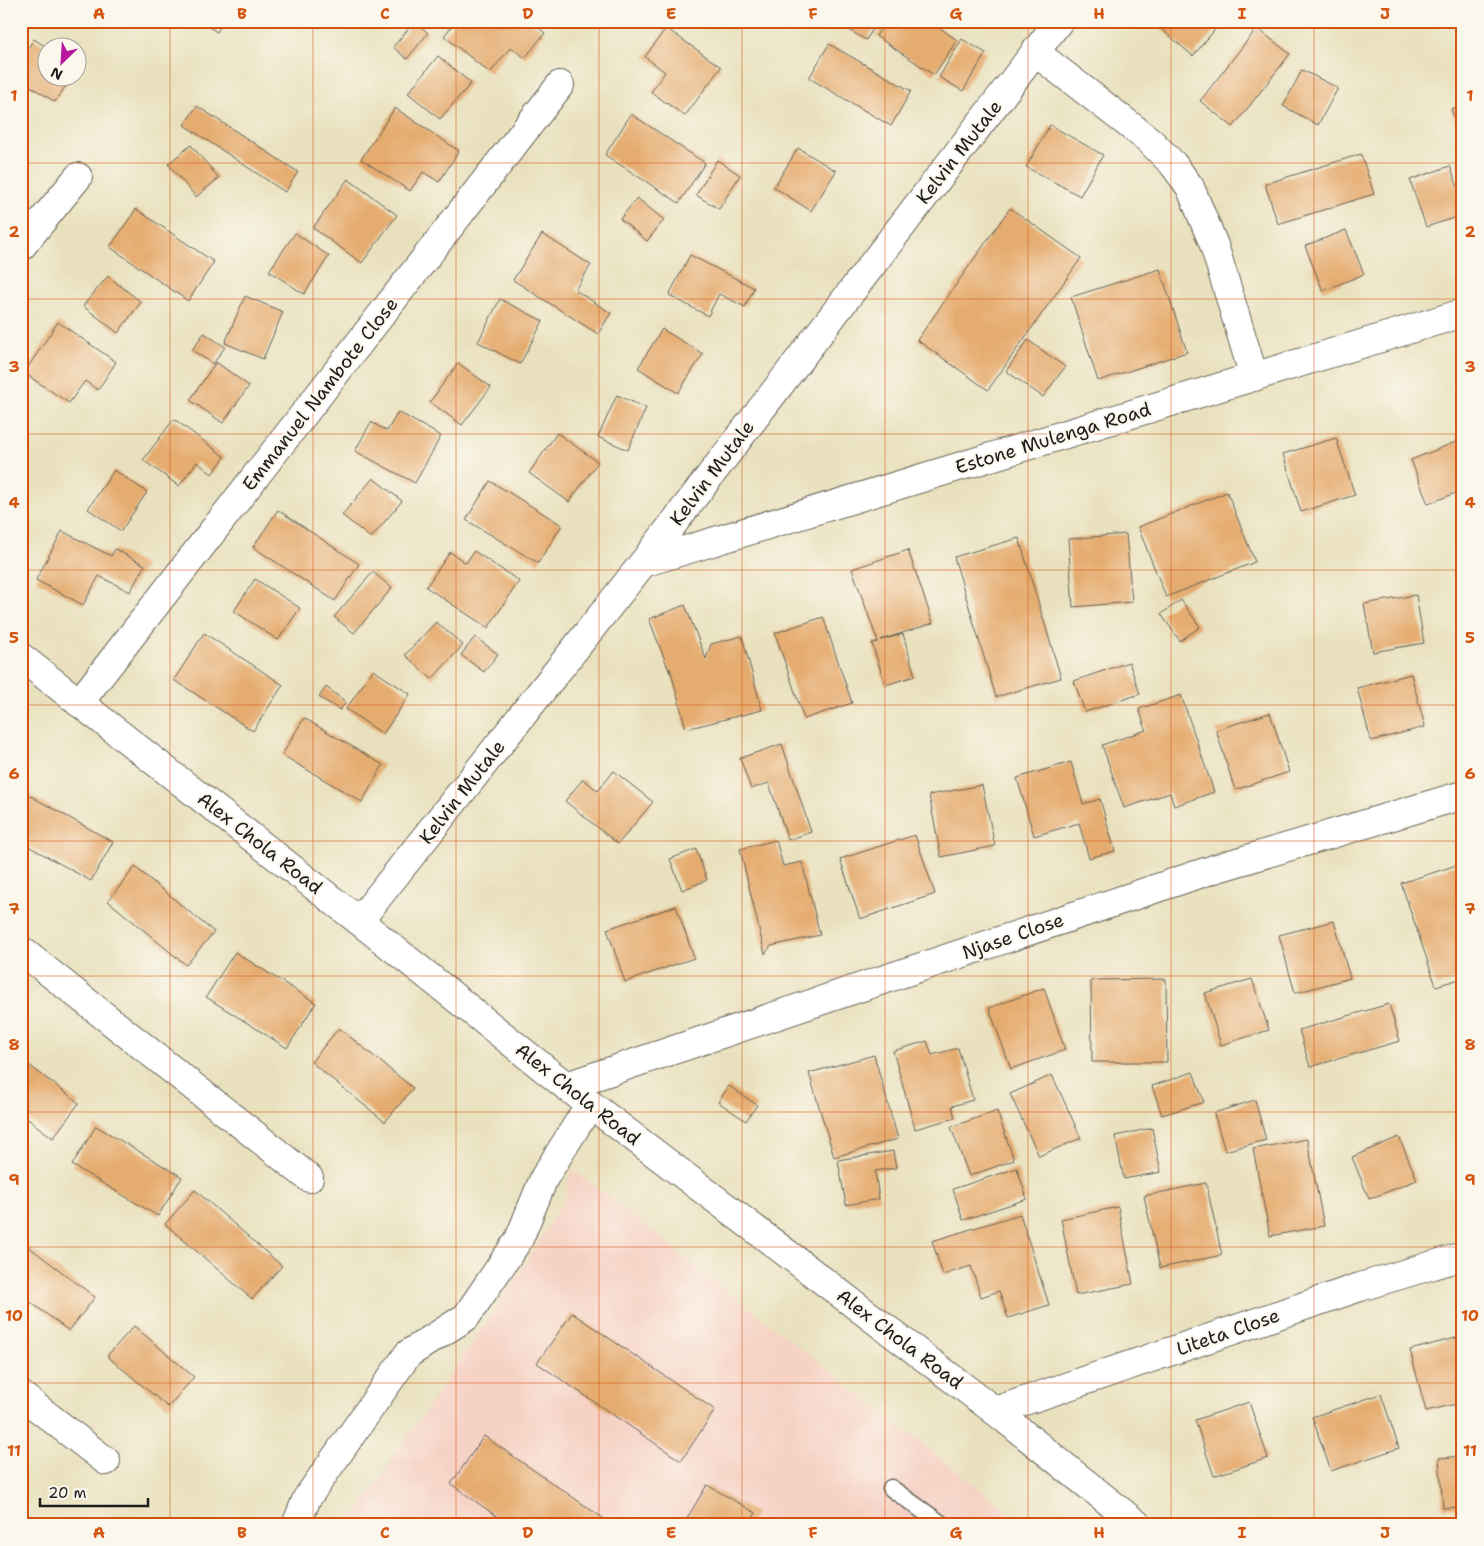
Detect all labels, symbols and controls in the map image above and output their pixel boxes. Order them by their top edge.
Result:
text: A [93,3,105,24]
text: B [237,3,247,24]
text: C [380,3,390,24]
text: D [522,3,534,24]
text: E [666,3,676,24]
text: F [808,3,818,24]
text: G [950,3,963,24]
text: H [1093,3,1105,24]
text: I [1238,3,1247,24]
text: J [1380,3,1390,24]
north arrow [38,38,88,88]
text: N [48,63,65,84]
text: 1 [10,85,18,106]
text: 1 [1466,85,1474,106]
street label: Kelvin Mutale [910,95,1008,209]
text: 2 [8,221,20,242]
text: 2 [1464,221,1476,242]
street label: Emmanuel Nambote Close [237,292,403,496]
text: 3 [8,356,20,377]
text: 3 [1464,356,1476,377]
street label: Estone Mulenga Road [952,396,1154,480]
street label: Kelvin Mutale [664,415,760,531]
text: 4 [8,492,20,513]
text: 4 [1464,492,1476,513]
text: 5 [9,627,19,648]
text: 5 [1465,627,1475,648]
street label: Kelvin Mutale [413,735,511,849]
text: 6 [8,763,20,784]
text: 6 [1464,763,1476,784]
street label: Alex Chola Road [192,786,328,900]
text: 7 [8,898,20,919]
text: 7 [1464,898,1476,919]
street label: Njase Close [959,907,1067,965]
text: 8 [8,1034,20,1055]
text: 8 [1464,1034,1476,1055]
street label: Alex Chola Road [510,1037,646,1151]
text: 9 [8,1169,20,1190]
text: 9 [1464,1169,1476,1190]
street label: Alex Chola Road [832,1283,968,1395]
street label: Liteta Close [1173,1303,1283,1361]
text: 10 [5,1305,23,1326]
text: 10 [1461,1305,1479,1326]
text: 11 [7,1440,21,1461]
text: 11 [1463,1440,1477,1461]
scale bar [40,1476,148,1508]
text: 20 m [48,1483,87,1503]
text: A [93,1522,105,1543]
text: B [237,1522,247,1543]
text: C [380,1522,390,1543]
text: D [522,1522,534,1543]
text: E [666,1522,676,1543]
text: F [808,1522,818,1543]
text: G [950,1522,963,1543]
text: H [1093,1522,1105,1543]
text: I [1238,1522,1247,1543]
text: J [1380,1522,1390,1543]

